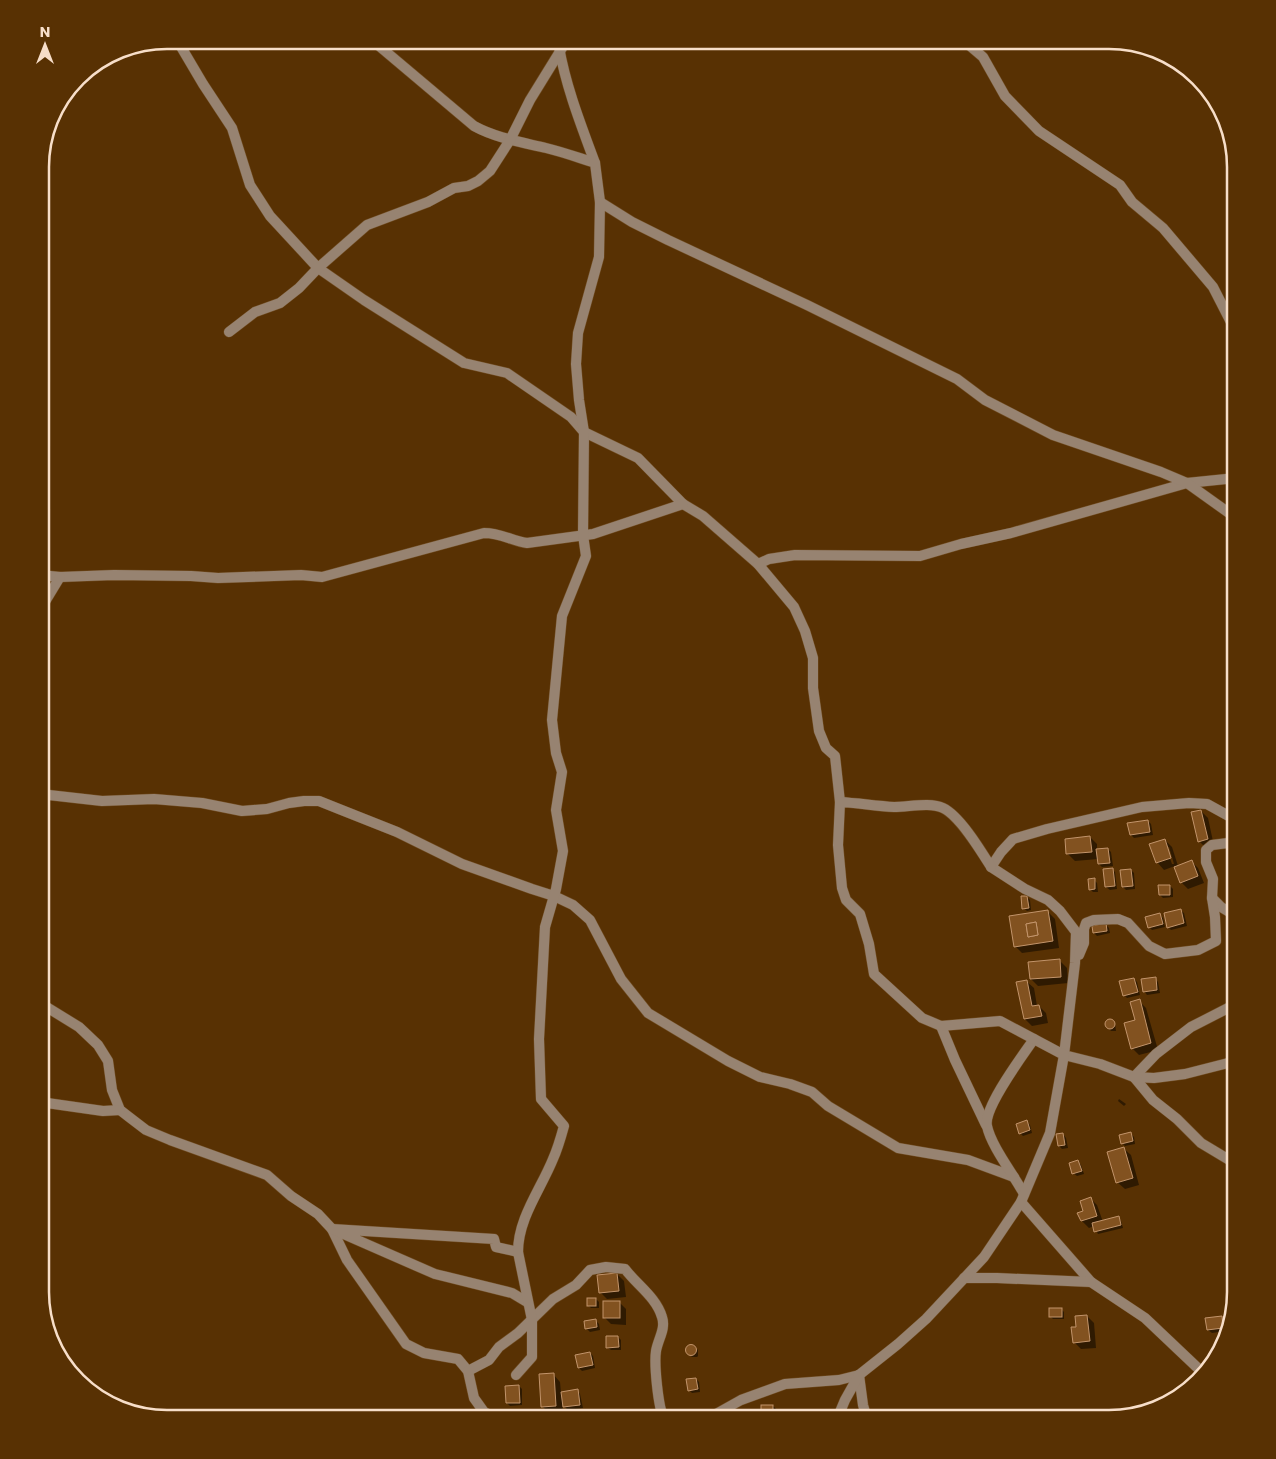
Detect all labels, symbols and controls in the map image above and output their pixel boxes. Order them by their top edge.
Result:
north arrow [20,20,70,70]
text: N [40,22,50,42]

